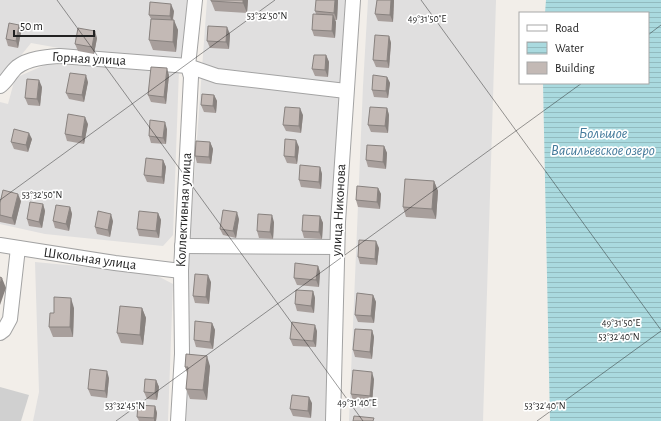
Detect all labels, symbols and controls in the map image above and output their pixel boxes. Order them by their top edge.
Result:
text: 53°32'50"N [247,11,287,21]
scale bar [14,12,94,38]
legend [519,12,649,84]
text: 49°31'50"E [408,14,447,24]
text: 50 m [20,20,43,32]
text: Road [555,22,579,34]
text: Water [555,42,584,54]
street label: Горная улица [52,50,127,68]
text: Building [555,62,595,74]
water label: Большое Васильевское озеро [551,126,655,158]
street label: Коллективная улица [174,152,194,268]
street label: улица Никонова [330,163,348,258]
text: 53°32'50"N [22,190,62,200]
street label: Школьная улица [43,246,138,273]
text: 49°31'50"E [602,318,641,328]
text: 53°32'40"N [598,332,640,342]
text: 49°31'40"E [337,398,377,408]
text: 53°32'45"N [105,401,145,411]
text: 53°32'40"N [524,401,566,411]

